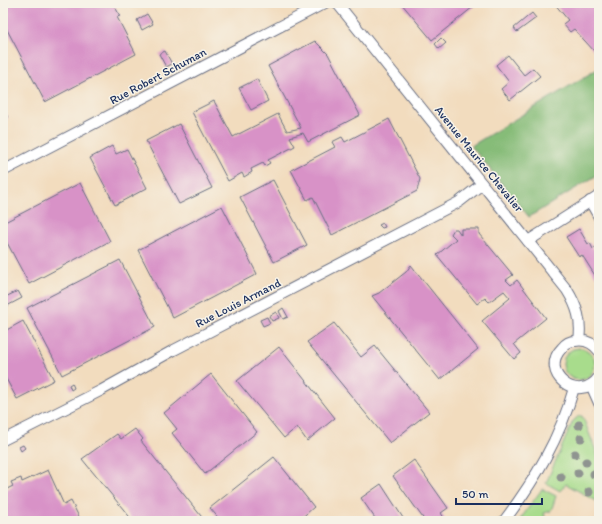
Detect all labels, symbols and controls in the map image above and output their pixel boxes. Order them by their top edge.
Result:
street label: Rue Robert Schuman [107,44,209,107]
street label: Avenue Maurice Chevalier [432,103,526,215]
street label: Rue Louis Armand [193,275,284,331]
scale bar [456,480,542,506]
text: 50 m [462,487,488,501]

